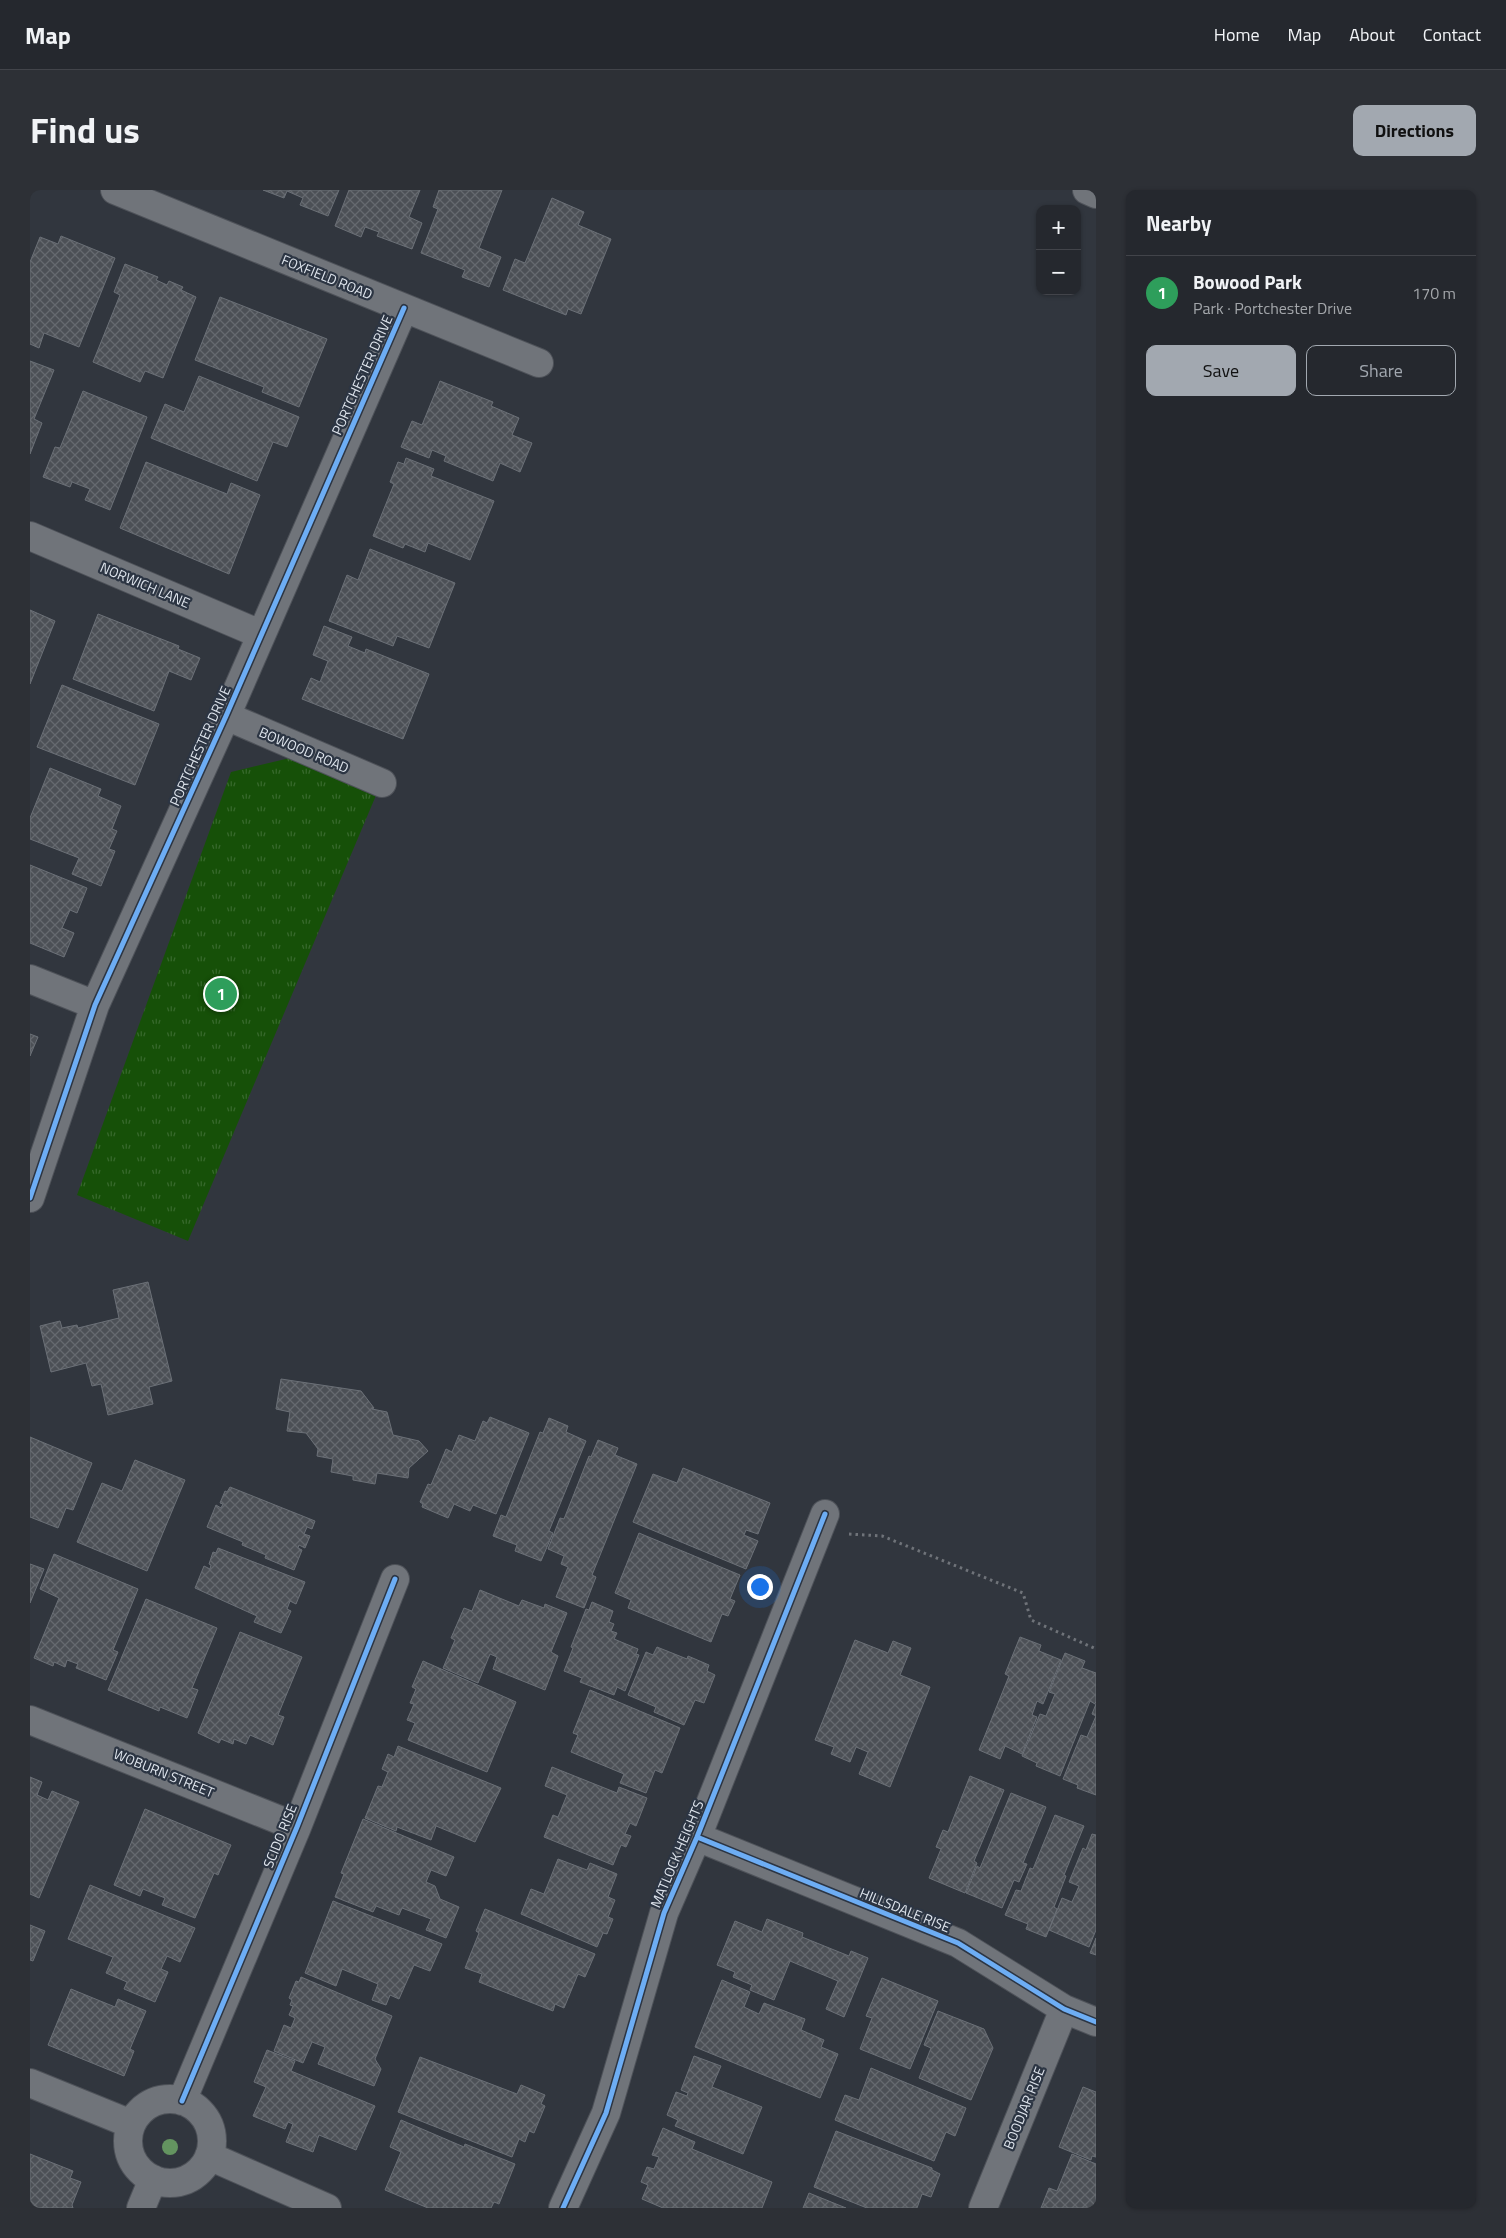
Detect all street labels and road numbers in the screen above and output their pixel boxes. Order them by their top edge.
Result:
street label: FOXFIELD ROAD [279,249,376,304]
street label: PORTCHESTER DRIVE [326,311,398,438]
street label: NORWICH LANE [97,556,194,613]
street label: PORTCHESTER DRIVE [164,682,236,809]
street label: BOWOOD ROAD [256,721,352,778]
street label: WOBURN STREET [111,1743,218,1803]
street label: MATLOCK HEIGHTS [644,1797,709,1911]
street label: SCIDO RISE [257,1800,302,1871]
street label: HILLSDALE RISE [857,1882,954,1937]
street label: BOODJAR RISE [997,2063,1050,2152]

